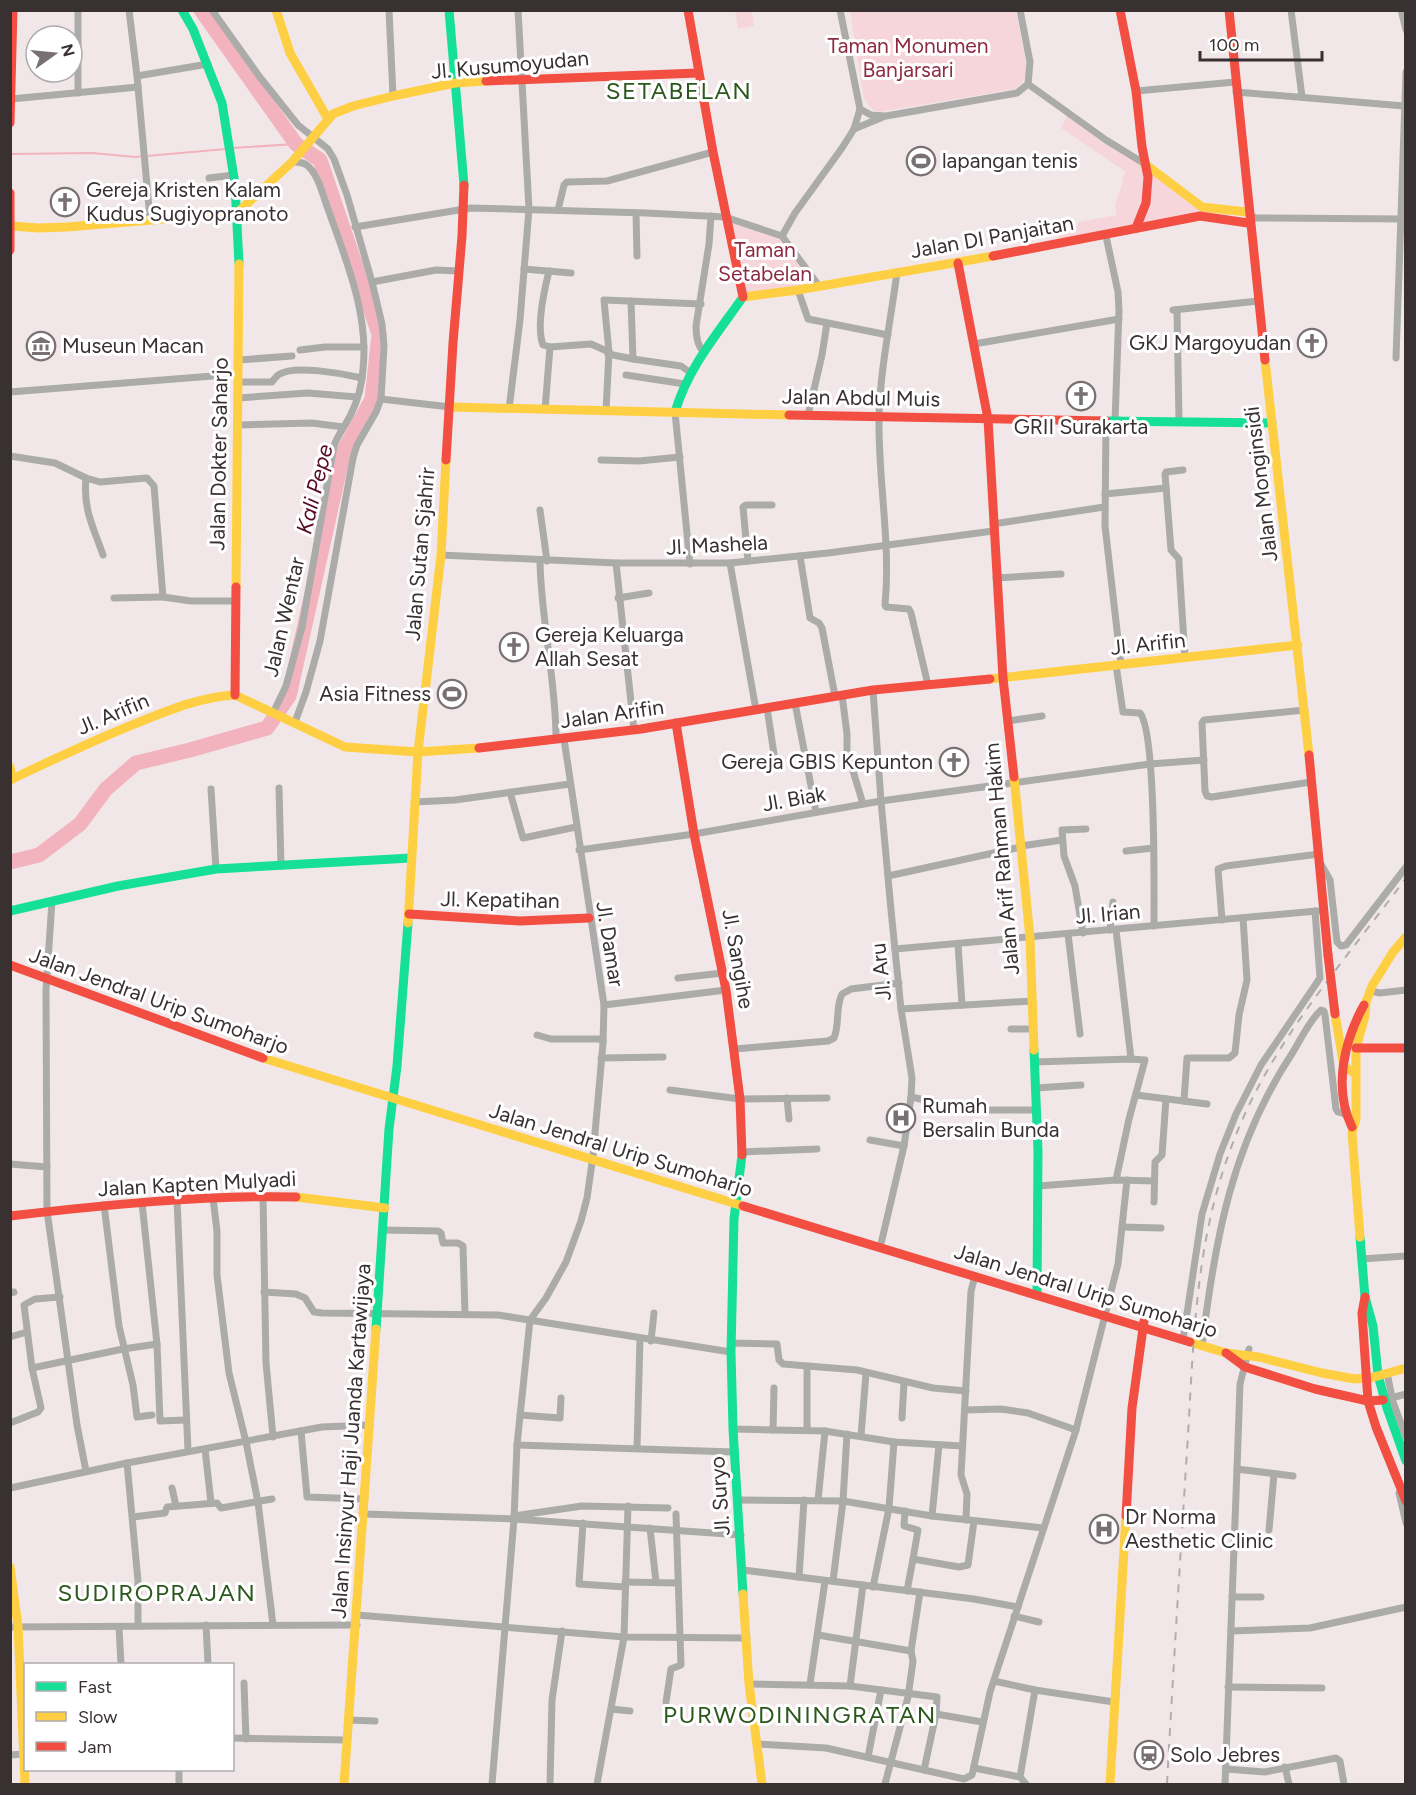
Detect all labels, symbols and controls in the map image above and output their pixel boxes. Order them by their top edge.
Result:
north arrow [24,24,84,84]
scale bar [1200,24,1322,62]
park label: Taman Monumen Banjarsari [828,33,988,82]
text: 100 m [1209,34,1259,56]
text: N [57,42,79,59]
street label: Jl. Kusumoyudan [430,45,590,84]
district label: SETABELAN [606,76,752,105]
sports icon: lapangan tenis [905,145,937,177]
place label: lapangan tenis [942,148,1078,173]
place label: Gereja Kristen Kalam Kudus Sugiyopranoto [86,177,288,226]
church icon: Gereja Kristen Kalam Kudus Sugiyopranoto [49,186,81,218]
street label: Jalan DI Panjaitan [908,210,1075,263]
park label: Taman Setabelan [718,237,812,286]
church icon: GKJ Margoyudan [1296,327,1328,359]
museum icon: Museun Macan [25,330,57,362]
place label: GKJ Margoyudan [1129,330,1291,355]
place label: Museun Macan [62,333,204,358]
street label: Jalan Dokter Saharjo [204,357,233,551]
church icon: GRII Surakarta [1065,380,1097,412]
street label: Jalan Abdul Muis [782,384,940,411]
street label: Jalan Monginsidi [1239,405,1282,563]
place label: GRII Surakarta [1014,414,1148,439]
water label: Kali Pepe [290,442,339,537]
street label: Jalan Sutan Sjahrir [399,466,440,642]
street label: Jl. Mashela [666,529,768,560]
street label: Jalan Wentar [258,555,309,679]
place label: Gereja Keluarga Allah Sesat [535,622,684,671]
street label: Jl. Arifin [1109,627,1187,660]
church icon: Gereja Keluarga Allah Sesat [498,631,530,663]
sports icon: Asia Fitness [436,678,468,710]
place label: Asia Fitness [319,681,431,706]
street label: Jl. Arifin [73,687,152,740]
street label: Jalan Arifin [559,694,665,733]
street label: Jalan Arif Rahman Hakim [979,742,1024,976]
church icon: Gereja GBIS Kepunton [938,746,970,778]
place label: Gereja GBIS Kepunton [721,749,933,774]
street label: Jl. Biak [760,781,828,816]
street label: Jl. Kepatihan [440,886,560,913]
street label: Jl. Irian [1074,898,1141,929]
street label: Jl. Damar [591,900,630,988]
street label: Jl. Sangihe [717,907,760,1011]
street label: Jalan Jendral Urip Sumoharjo [26,942,292,1059]
street label: Jl. Aru [865,942,896,1002]
place label: Rumah Bersalin Bunda [922,1093,1060,1142]
street label: Jalan Jendral Urip Sumoharjo [486,1097,756,1202]
hospital icon: Rumah Bersalin Bunda [885,1102,917,1134]
street label: Jalan Kapten Mulyadi [97,1166,297,1201]
street label: Jalan Jendral Urip Sumoharjo [951,1238,1221,1343]
street label: Jalan Insinyur Haji Juanda Kartawijaya [326,1263,375,1619]
street label: Jl. Suryo [704,1455,735,1537]
place label: Dr Norma Aesthetic Clinic [1125,1504,1273,1553]
hospital icon: Dr Norma Aesthetic Clinic [1088,1513,1120,1545]
district label: SUDIROPRAJAN [58,1578,256,1607]
legend [24,1663,234,1771]
text: Fast [78,1676,112,1698]
district label: PURWODININGRATAN [663,1700,937,1729]
text: Slow [78,1706,117,1728]
text: Jam [78,1736,112,1758]
station icon: Solo Jebres [1133,1739,1165,1771]
place label: Solo Jebres [1170,1742,1280,1767]

